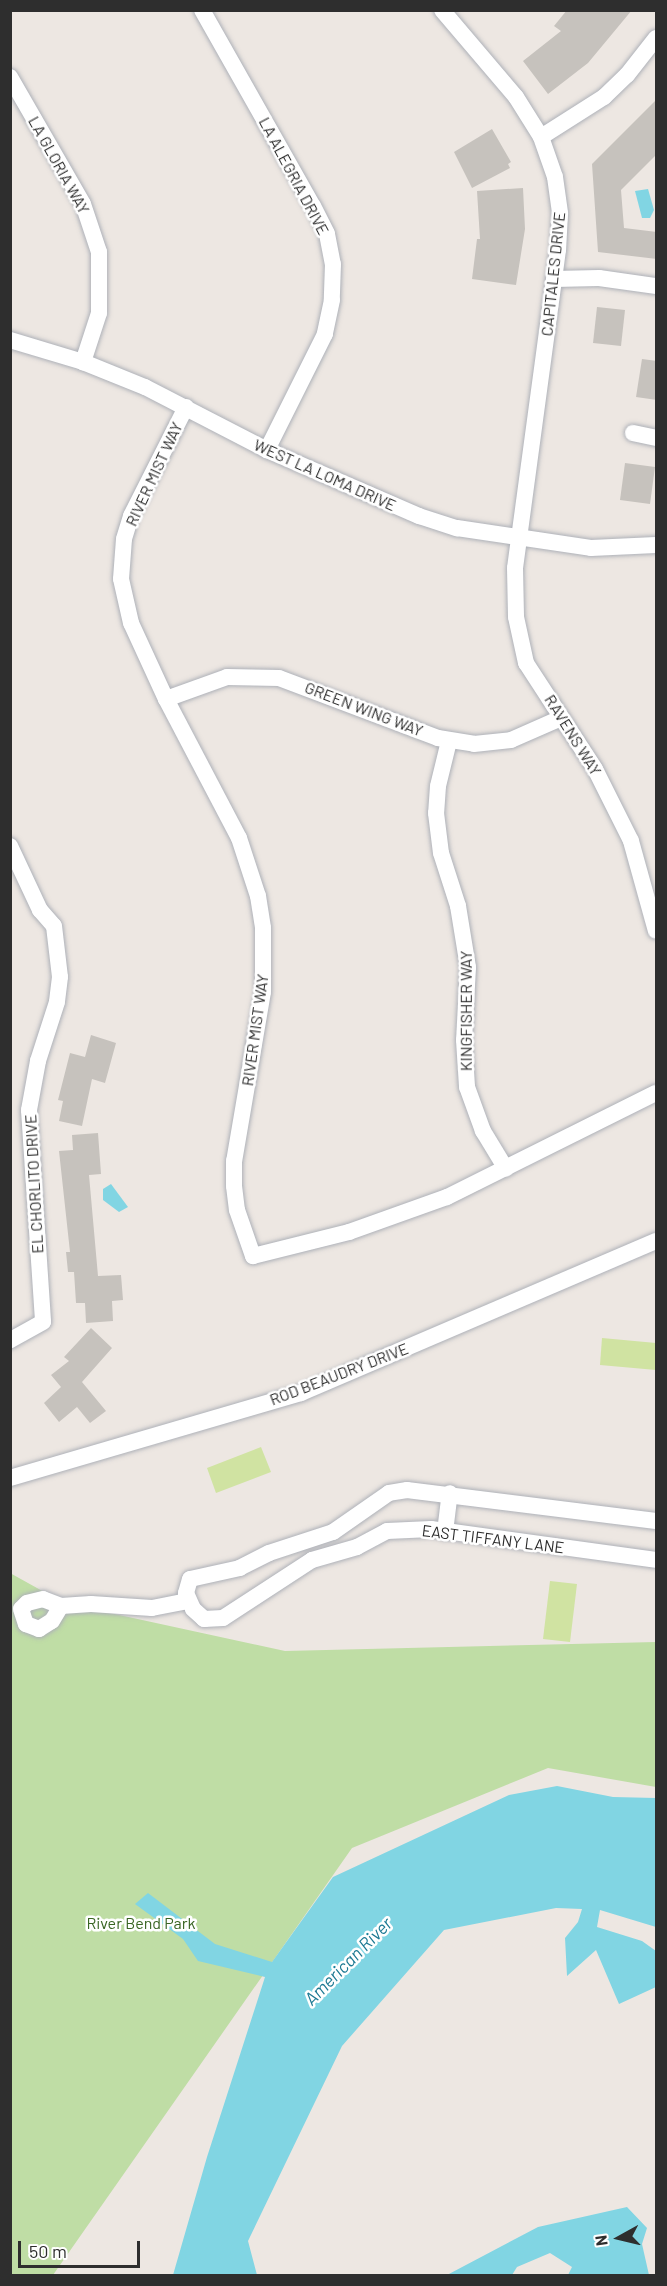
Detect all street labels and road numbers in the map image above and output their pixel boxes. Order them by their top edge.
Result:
street label: LA GLORIA WAY [24,113,94,217]
street label: LA ALEGRIA DRIVE [255,114,333,238]
street label: CAPITALES DRIVE [537,211,569,337]
street label: RIVER MIST WAY [121,419,187,529]
street label: WEST LA LOMA DRIVE [251,435,399,515]
street label: GREEN WING WAY [302,678,426,740]
street label: RAVENS WAY [541,691,605,779]
street label: KINGFISHER WAY [456,951,476,1071]
street label: RIVER MIST WAY [238,973,272,1087]
street label: EL CHORLITO DRIVE [21,1114,47,1254]
street label: ROD BEAUDRY DRIVE [267,1339,411,1409]
street label: EAST TIFFANY LANE [421,1521,565,1557]

